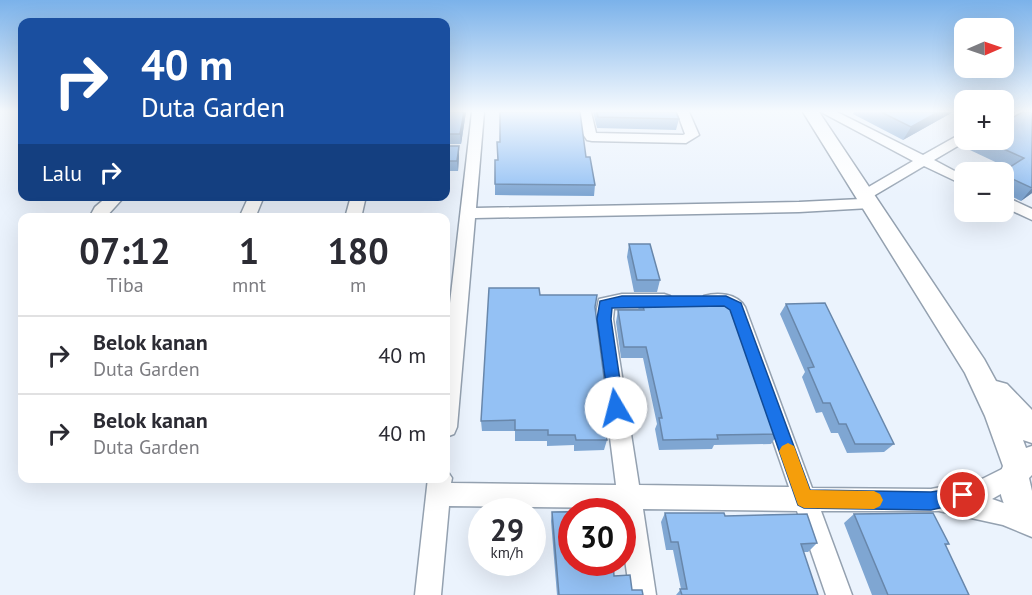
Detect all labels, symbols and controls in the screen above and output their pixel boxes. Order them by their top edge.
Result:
north arrow [954,18,1014,78]
map controls [954,18,1014,222]
text: 40 m [141,37,233,92]
icon: right [42,42,120,120]
text: Duta Garden [141,90,285,124]
button: + [954,90,1014,150]
icon: right [94,156,127,189]
text: Lalu [42,159,82,187]
button: − [954,162,1014,222]
text: 07:12 [79,227,171,274]
text: 1 [239,227,259,274]
text: 180 [327,227,389,274]
text: Tiba [106,272,144,298]
text: mnt [232,272,266,298]
text: m [350,272,366,298]
text: Belok kanan [93,328,208,356]
icon: right [42,339,75,372]
text: 40 m [378,341,426,369]
text: Duta Garden [93,356,200,382]
position arrow [584,376,648,440]
text: Belok kanan [93,406,208,434]
icon: right [42,417,75,450]
text: 40 m [378,419,426,447]
text: Duta Garden [93,434,200,460]
pin [937,469,988,520]
icon: arrive [946,478,979,511]
speed limit sign: 30 [558,498,636,576]
text: 29 [490,510,524,549]
text: km/h [491,543,523,562]

